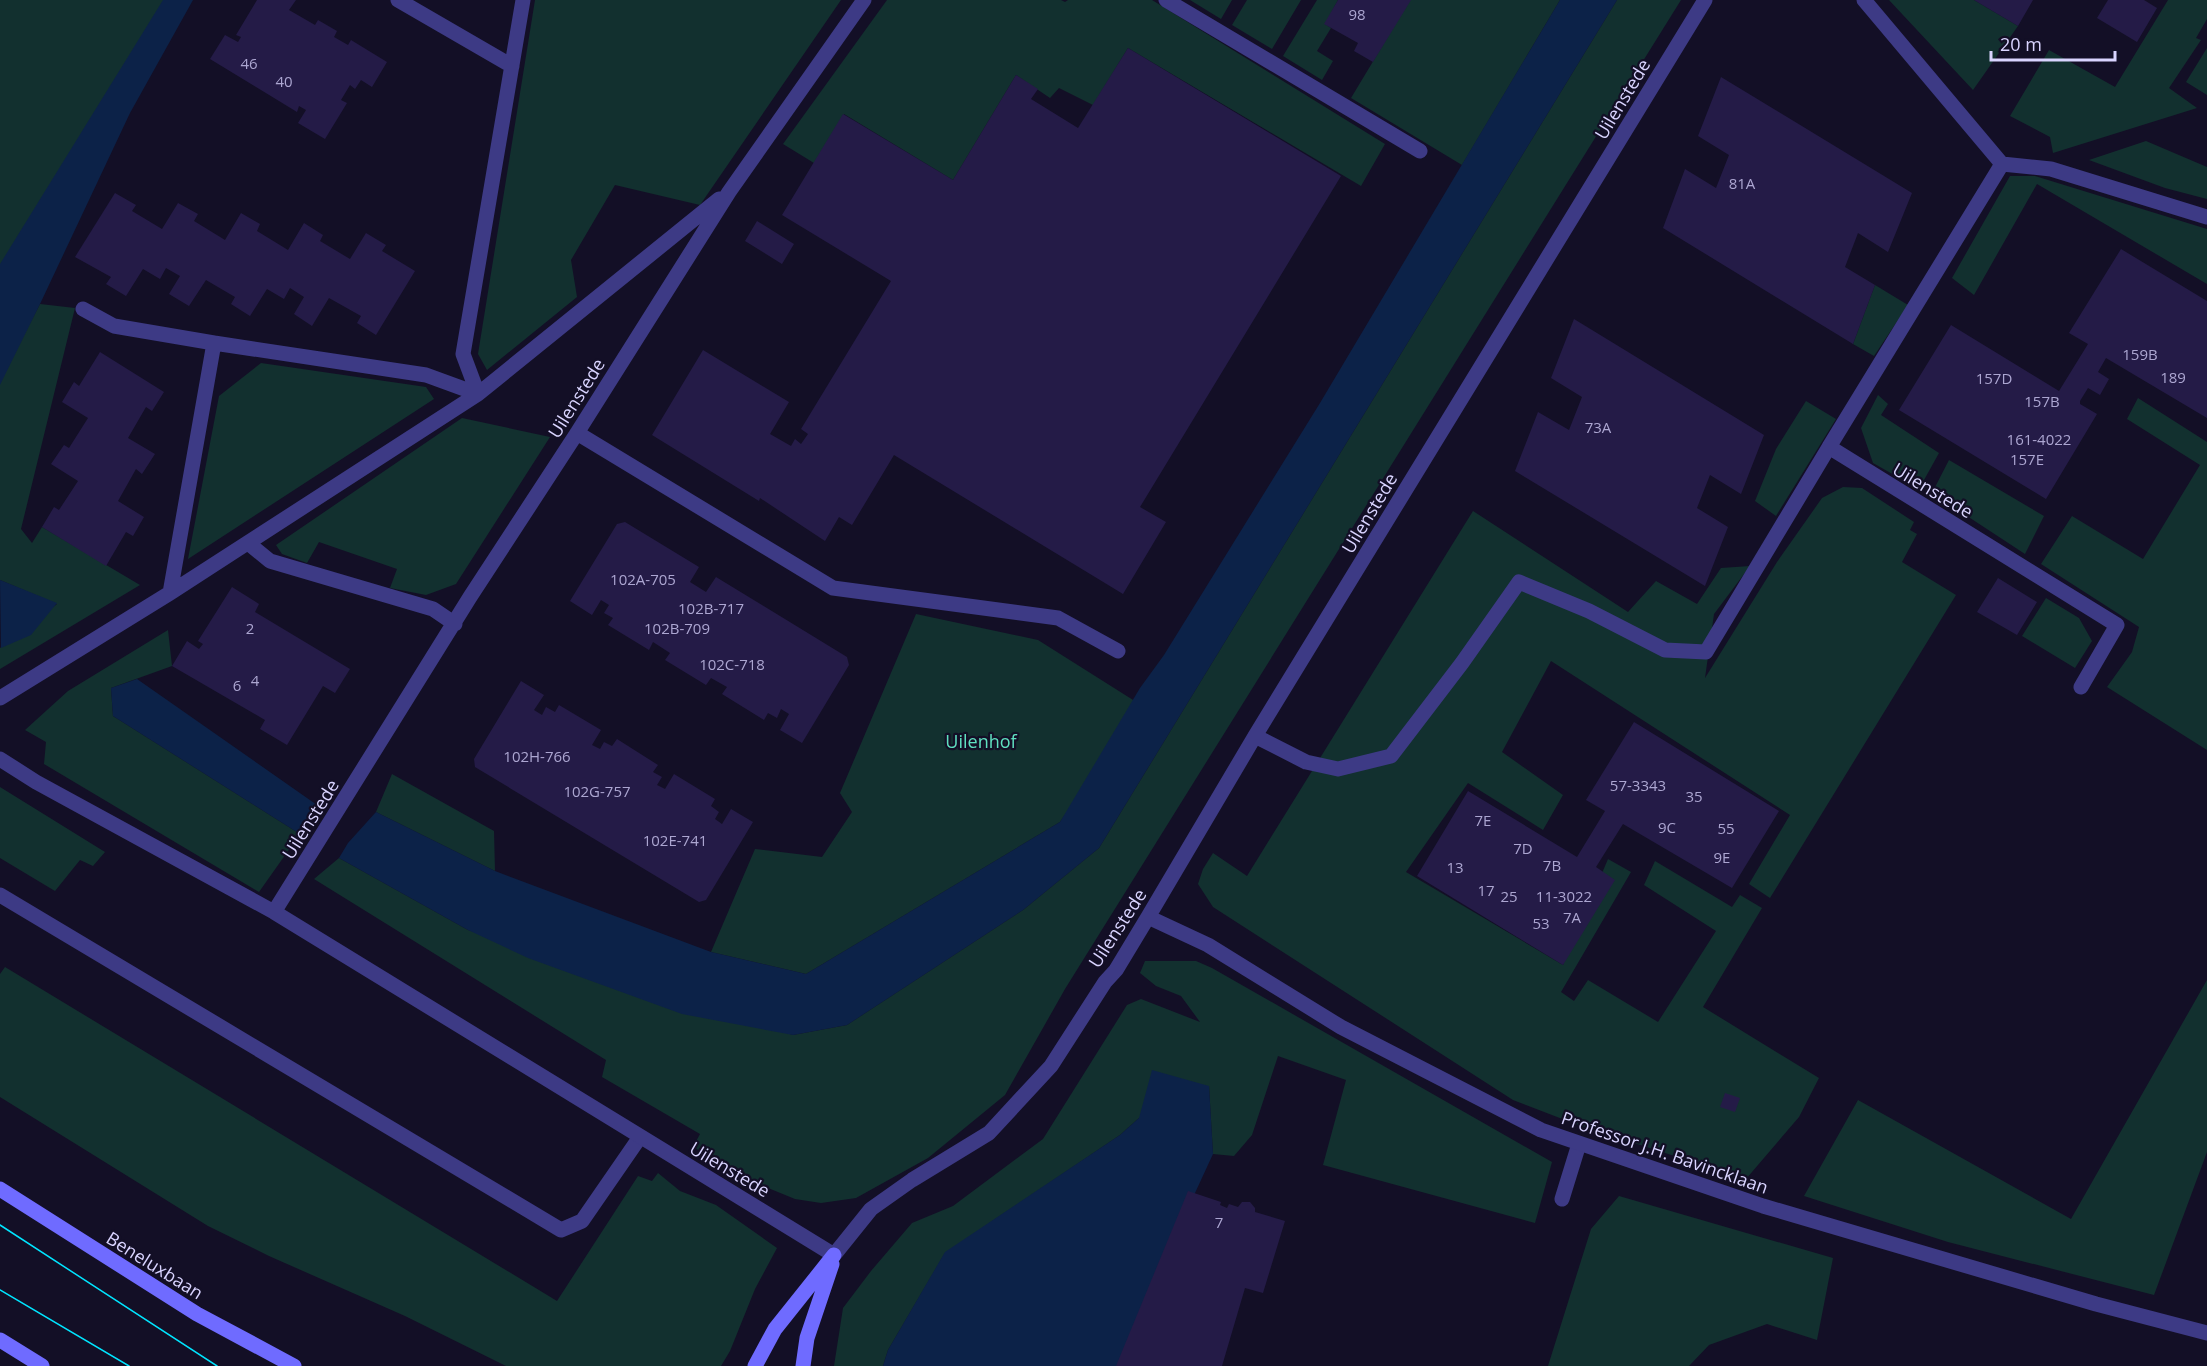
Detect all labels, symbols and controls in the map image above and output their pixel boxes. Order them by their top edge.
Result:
house number: 98 [1348,4,1366,24]
scale bar [1991,24,2116,62]
text: 20 m [2000,32,2042,56]
house number: 46 [240,53,258,73]
street label: Uilenstede [1589,54,1655,144]
house number: 40 [275,71,293,91]
house number: 81A [1729,173,1756,193]
house number: 159B [2122,344,2158,364]
street label: Uilenstede [542,354,610,442]
house number: 189 [2160,367,2186,387]
house number: 157D [1976,368,2012,388]
house number: 157B [2024,391,2060,411]
house number: 73A [1585,417,1612,437]
house number: 161-4022 [2007,429,2071,449]
house number: 157E [2010,449,2044,469]
street label: Uilenstede [1888,457,1978,523]
street label: Uilenstede [1336,468,1402,558]
house number: 102A-705 [610,569,676,589]
house number: 102B-717 [678,598,744,618]
house number: 2 [246,618,254,638]
house number: 102B-709 [644,618,710,638]
house number: 102C-718 [699,654,765,674]
house number: 4 [251,670,260,690]
house number: 6 [233,675,241,695]
park label: Uilenhof [945,729,1018,753]
house number: 102H-766 [503,746,571,766]
street label: Uilenstede [276,775,344,863]
house number: 57-3343 [1610,775,1666,795]
house number: 102G-757 [563,781,631,801]
house number: 35 [1685,786,1703,806]
house number: 7E [1475,810,1491,830]
house number: 9C [1658,817,1676,837]
house number: 55 [1717,818,1735,838]
house number: 102E-741 [643,830,707,850]
house number: 7D [1513,838,1533,858]
house number: 9E [1714,847,1730,867]
house number: 7B [1543,855,1561,875]
house number: 13 [1446,857,1464,877]
house number: 17 [1477,880,1495,900]
street label: Uilenstede [1083,884,1151,972]
house number: 25 [1500,886,1518,906]
house number: 11-3022 [1536,886,1592,906]
house number: 7A [1563,907,1582,927]
house number: 53 [1532,913,1550,933]
street label: Professor J.H. Bavincklaan [1558,1105,1772,1199]
street label: Uilenstede [685,1136,775,1202]
house number: 7 [1215,1212,1223,1232]
street label: Beneluxbaan [102,1226,208,1304]

